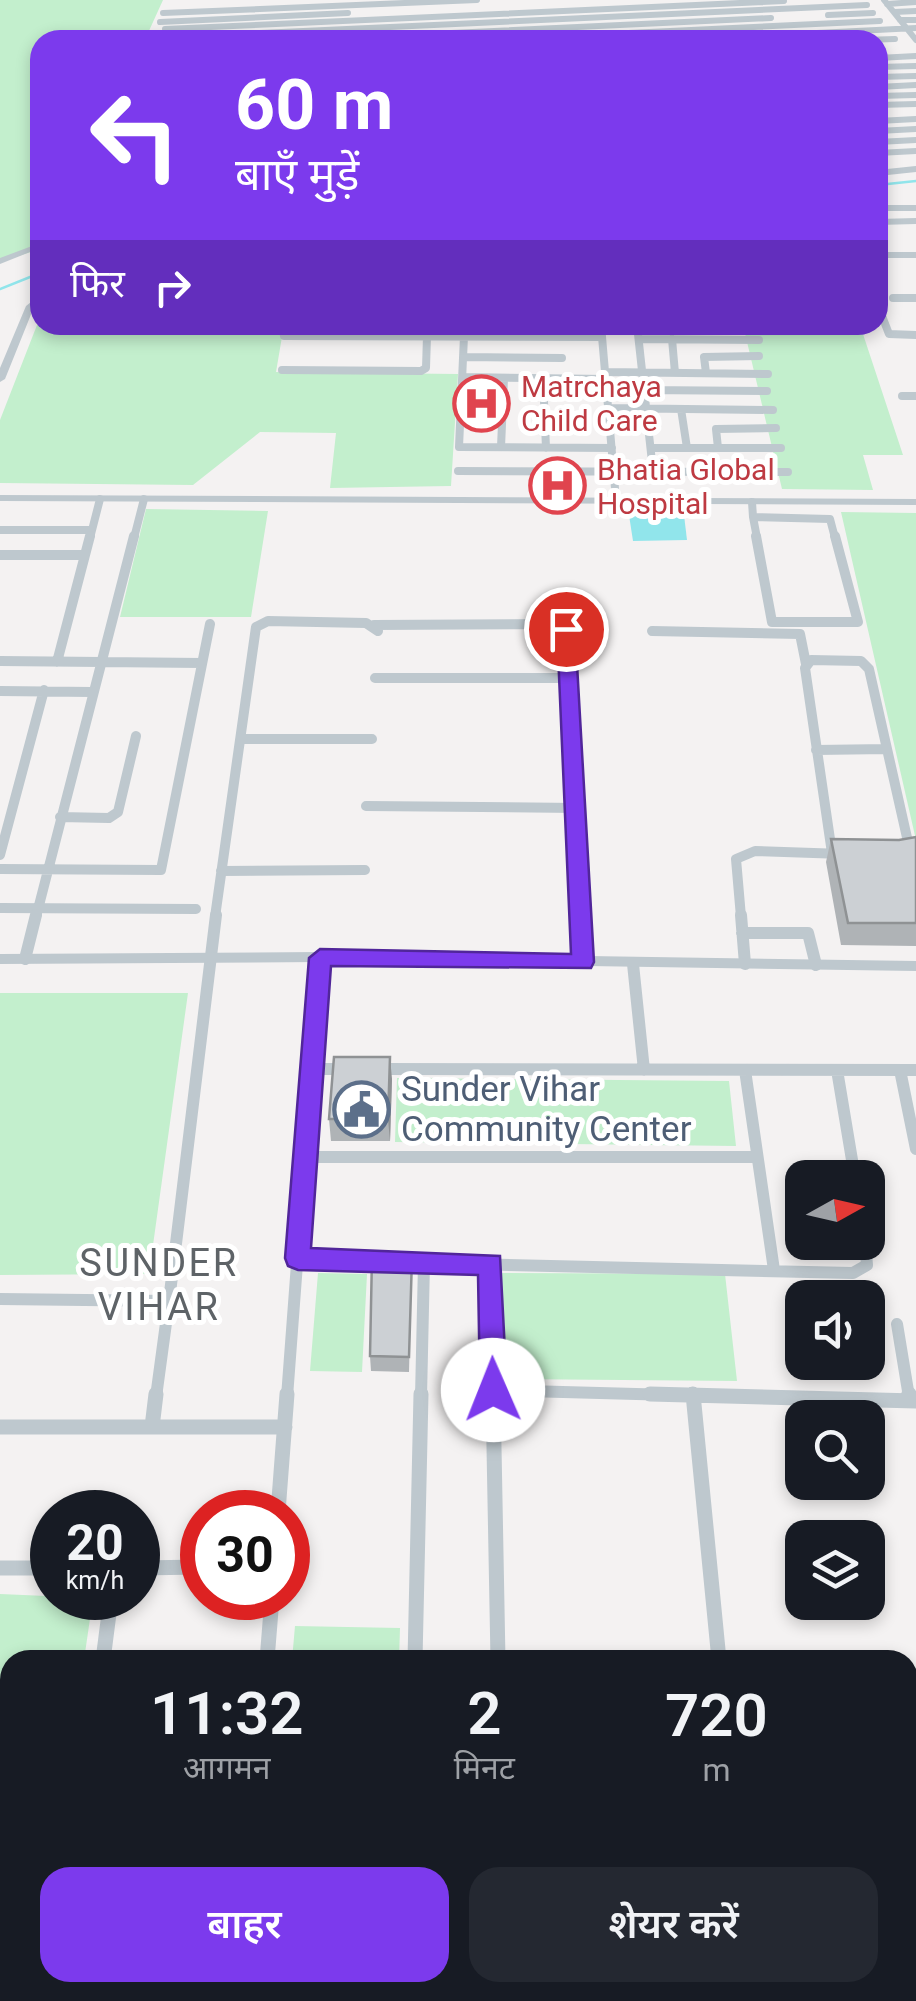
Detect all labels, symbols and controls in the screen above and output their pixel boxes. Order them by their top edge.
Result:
text: 60 m [235,64,393,146]
icon: left [70,70,200,200]
text: बाएँ मुड़ें [235,148,359,201]
icon: right [145,260,200,315]
text: फिर [70,262,125,306]
place label: Matrchaya Child Care [521,369,662,438]
hospital icon: Matrchaya Child Care [452,373,512,433]
place label: Bhatia Global Hospital [597,452,775,521]
hospital icon: Bhatia Global Hospital [528,456,588,516]
pin [524,587,609,672]
icon: arrive [539,602,594,657]
place label: Sunder Vihar Community Center [401,1069,692,1150]
public building icon: Sunder Vihar Community Center [332,1079,392,1139]
north arrow [785,1160,885,1260]
map controls [785,1160,885,1620]
district label: SUNDER VIHAR [79,1241,239,1329]
button: sound [785,1280,885,1380]
position arrow [441,1338,545,1442]
button: search [785,1400,885,1500]
speed limit sign: 30 [180,1490,310,1620]
text: 20 [66,1514,124,1572]
button: layers [785,1520,885,1620]
text: km/h [66,1566,124,1595]
text: 11:32 [150,1678,304,1749]
text: 2 [467,1678,501,1749]
text: 720 [665,1680,768,1751]
text: आगमन [183,1749,271,1787]
text: मिनट [454,1749,515,1787]
text: m [702,1751,731,1789]
button: बाहर [40,1867,449,1982]
button: शेयर करें [469,1867,878,1982]

